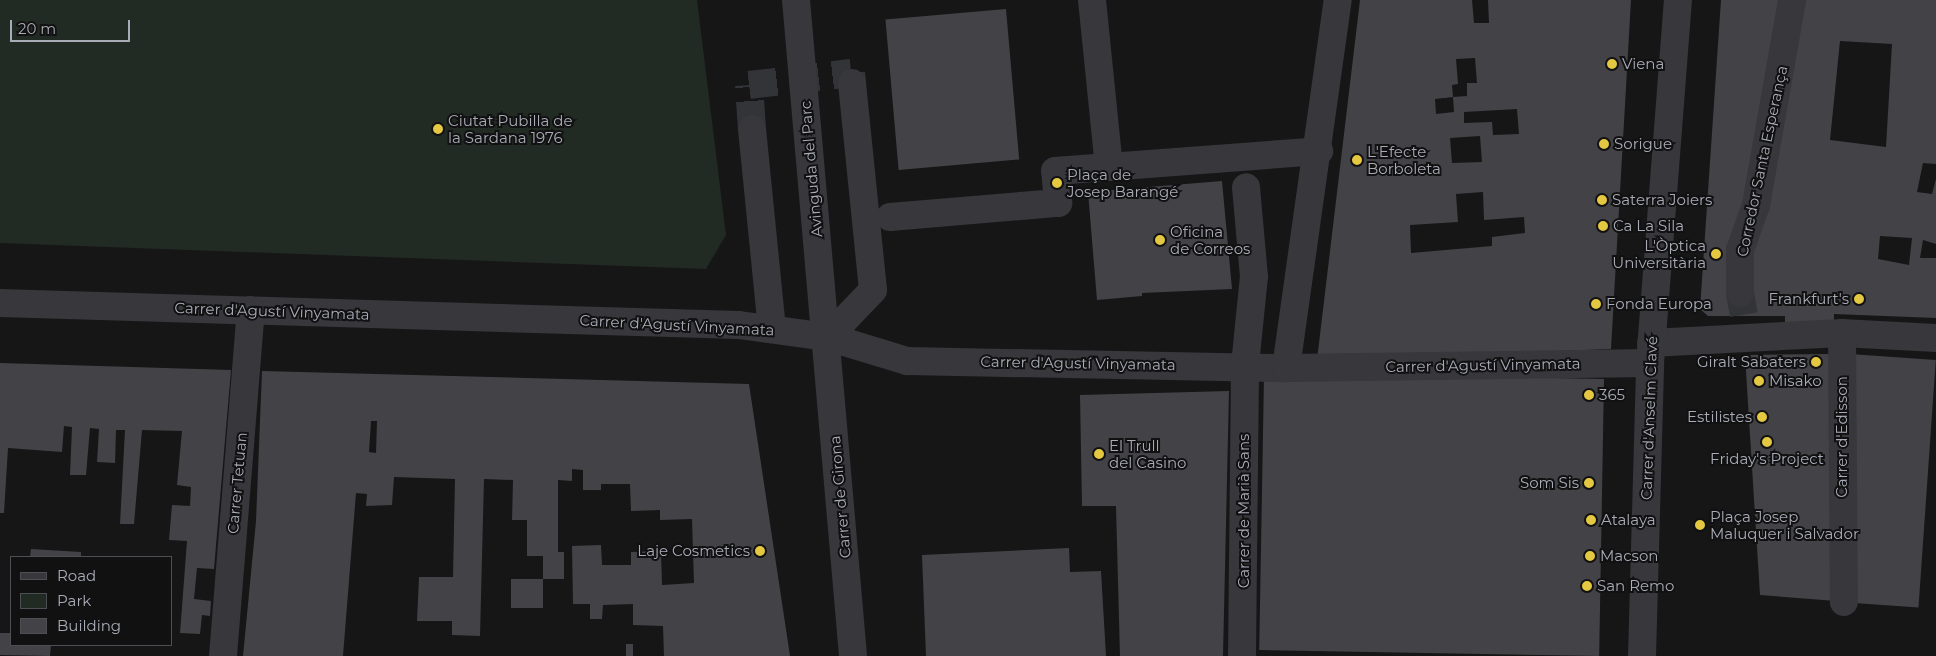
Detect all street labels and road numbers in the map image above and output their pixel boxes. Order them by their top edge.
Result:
street label: Corredor Santa Esperança [1733,64,1791,258]
street label: Avinguda del Parc [796,100,826,238]
street label: Carrer d'Agustí Vinyamata [174,299,370,323]
street label: Carrer d'Agustí Vinyamata [579,311,775,339]
street label: Carrer d'Anselm Clavé [1637,336,1661,500]
street label: Carrer d'Agustí Vinyamata [980,352,1176,374]
street label: Carrer d'Agustí Vinyamata [1385,354,1581,376]
street label: Carrer d'Edisson [1833,376,1851,498]
street label: Carrer Tetuan [224,431,250,535]
street label: Carrer de Marià Sans [1235,434,1253,588]
street label: Carrer de Girona [826,435,854,559]

